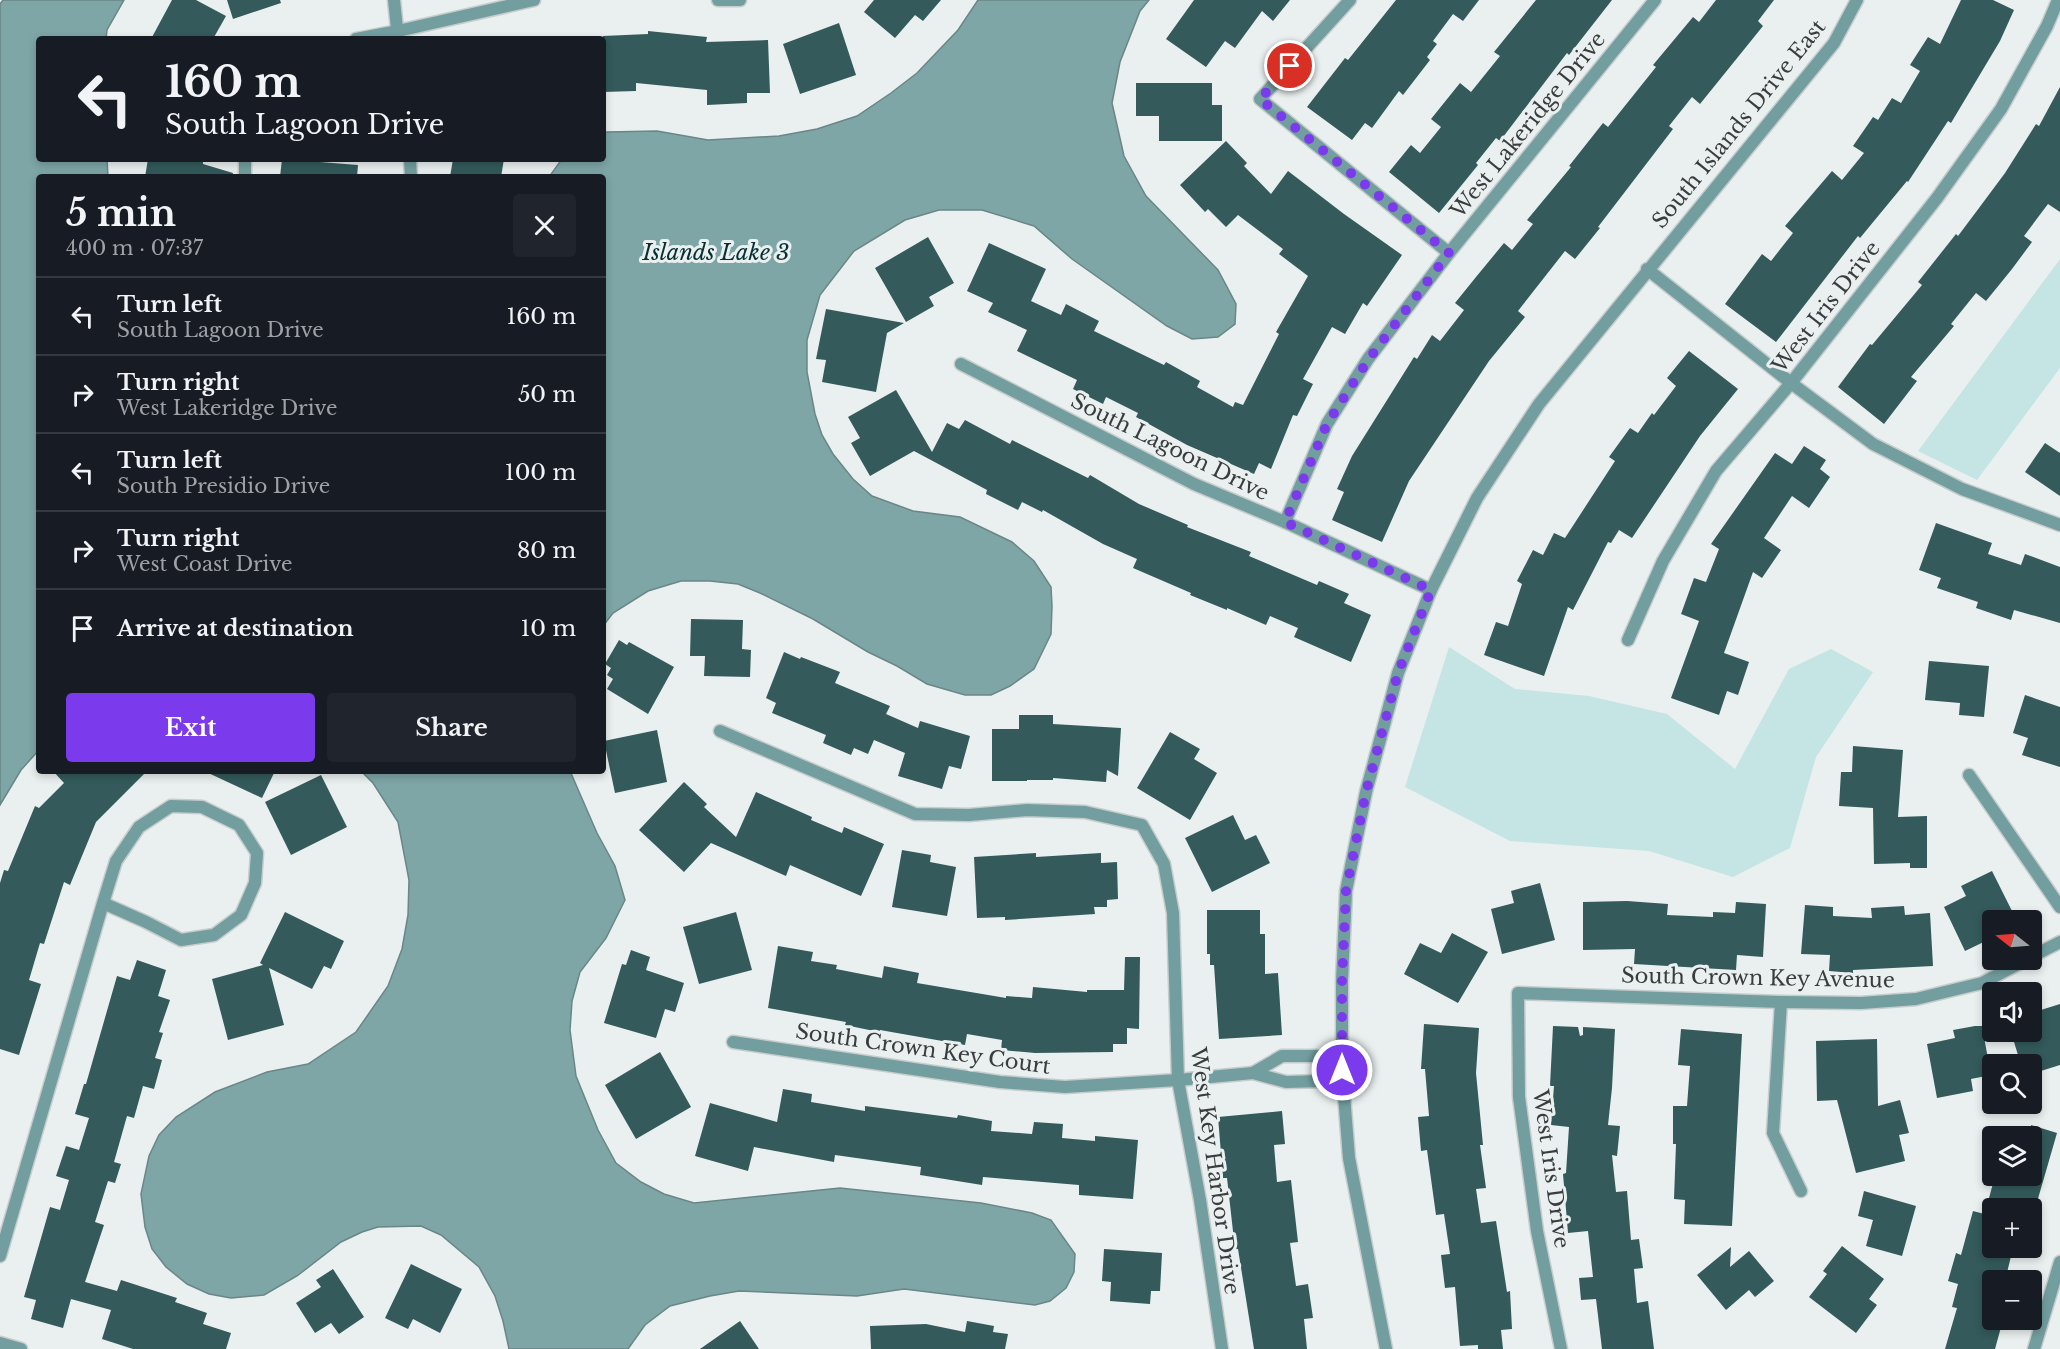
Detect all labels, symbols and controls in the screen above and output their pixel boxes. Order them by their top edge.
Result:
street label: South Islands Drive East [1647,14,1831,234]
street label: West Lakeridge Drive [1444,27,1611,224]
pin [1264,40,1315,91]
icon: arrive [1273,49,1306,82]
text: 160 m [165,56,301,108]
icon: left [66,60,144,138]
text: South Lagoon Drive [165,108,444,141]
text: 5 min [66,191,176,236]
button: close [513,194,576,257]
text: 400 m · 07:37 [66,236,203,260]
street label: West Iris Drive [1766,236,1886,379]
water label: Islands Lake 3 [641,239,790,266]
text: Turn left [117,291,222,318]
icon: left [66,300,99,333]
text: 160 m [506,303,576,330]
text: South Lagoon Drive [117,318,324,342]
text: Turn right [117,369,239,396]
icon: right [66,378,99,411]
text: 50 m [518,381,576,408]
street label: South Lagoon Drive [1067,388,1273,506]
text: West Lakeridge Drive [117,396,338,420]
text: Turn left [117,447,222,474]
icon: left [66,456,99,489]
text: 100 m [505,459,576,486]
text: South Presidio Drive [117,474,330,498]
text: Turn right [117,525,239,552]
icon: right [66,534,99,567]
text: 80 m [517,537,576,564]
text: West Coast Drive [117,552,293,576]
icon: arrive [66,612,99,645]
text: Arrive at destination [117,615,354,642]
text: 10 m [521,615,576,642]
button: Exit [66,693,315,762]
button: Share [327,693,576,762]
north arrow [1982,910,2042,970]
map controls [1982,910,2042,1330]
street label: South Crown Key Avenue [1621,963,1895,993]
button: sound [1982,982,2042,1042]
street label: South Crown Key Court [794,1018,1052,1080]
position arrow [1310,1038,1374,1102]
street label: West Key Harbor Drive [1185,1045,1245,1296]
button: search [1982,1054,2042,1114]
street label: West Iris Drive [1527,1087,1575,1250]
button: layers [1982,1126,2042,1186]
button: + [1982,1198,2042,1258]
button: − [1982,1270,2042,1330]

